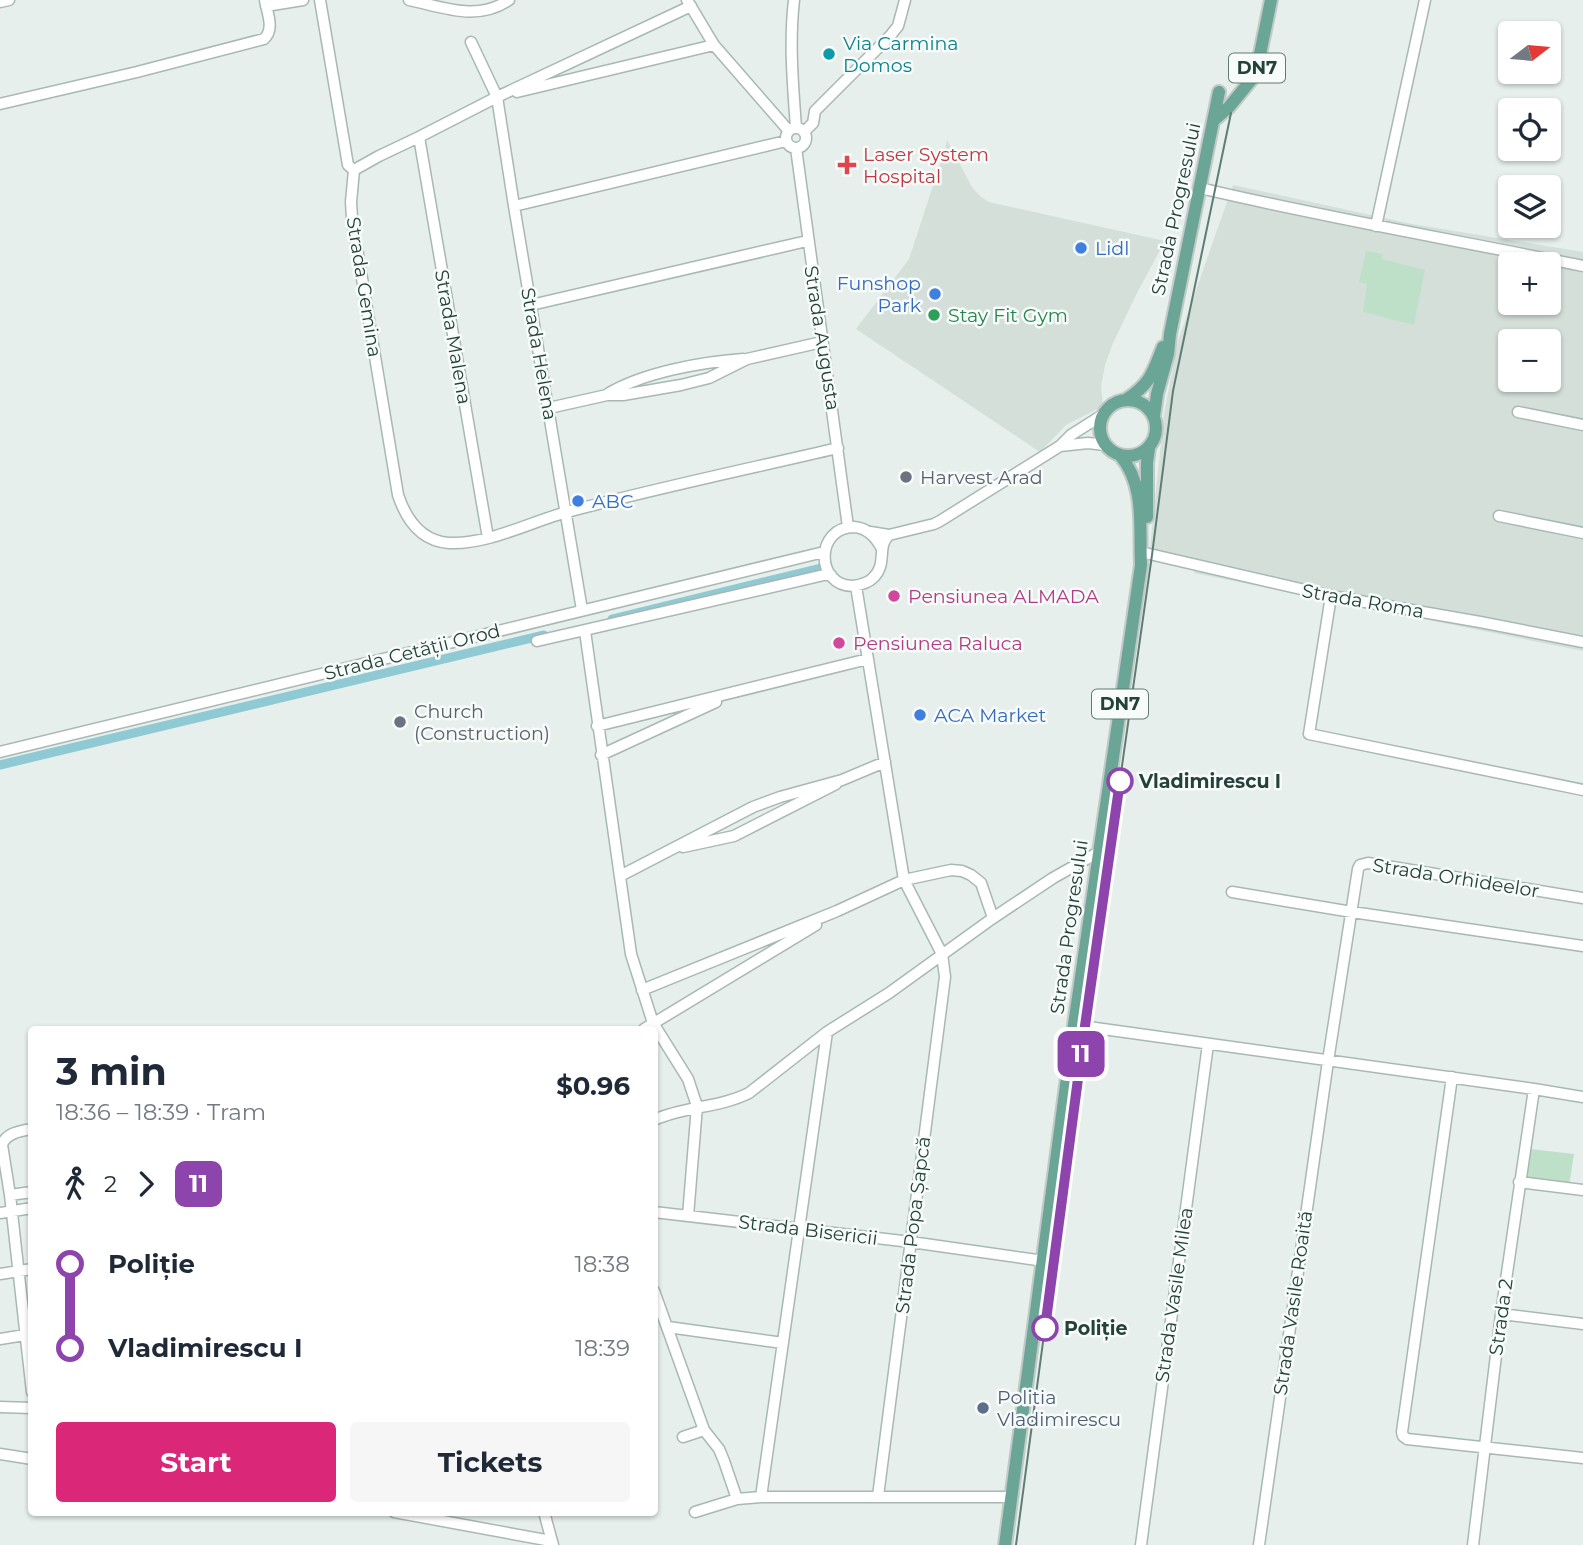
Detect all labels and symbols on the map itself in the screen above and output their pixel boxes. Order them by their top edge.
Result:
north arrow [1498,21,1561,84]
place label: Via Carmina Domos [843,32,959,77]
marker: Via Carmina Domos [821,46,837,62]
road number: DN7 [1229,54,1285,82]
street label: Strada Progresului [1146,121,1206,297]
place label: Laser System Hospital [863,143,989,188]
marker: Laser System Hospital [837,155,857,175]
street label: Strada Gemina [342,215,386,359]
place label: Lidl [1095,237,1129,260]
marker: Lidl [1073,240,1089,256]
street label: Strada Augusta [799,264,845,412]
street label: Strada Malena [430,268,476,406]
place label: Funshop Park [837,272,922,317]
street label: Strada Helena [516,286,562,422]
marker: Funshop Park [927,286,943,302]
place label: Stay Fit Gym [948,304,1068,327]
marker: Stay Fit Gym [926,307,942,323]
place label: Harvest Arad [920,466,1043,489]
marker: Harvest Arad [898,469,914,485]
place label: ABC [592,490,633,513]
marker: ABC [570,493,586,509]
street label: Strada Roma [1300,579,1426,623]
place label: Pensiunea ALMADA [908,585,1099,608]
marker: Pensiunea ALMADA [886,588,902,604]
street label: Strada Cetății Orod [322,619,503,686]
place label: Pensiunea Raluca [853,632,1023,655]
marker: Pensiunea Raluca [831,635,847,651]
road number: DN7 [1092,690,1148,718]
place label: Church (Construction) [414,700,550,745]
place label: ACA Market [934,704,1046,727]
marker: ACA Market [912,707,928,723]
marker: Church (Construction) [392,714,408,730]
marker: Vladimirescu I [1107,768,1133,794]
place label: Vladimirescu I [1138,770,1281,793]
street label: Strada Progresului [1045,838,1093,1016]
street label: Strada Orhideelor [1371,853,1541,903]
line badge: 11 [1050,1031,1112,1077]
street label: Strada Popa Șapcă [891,1135,936,1315]
street label: Strada Vasile Milea [1150,1206,1198,1384]
street label: Strada Vasile Roaită [1269,1209,1317,1397]
street label: Strada Bisericii [737,1210,879,1250]
street label: Strada 2 [1484,1277,1518,1357]
marker: Poliție [1032,1315,1058,1341]
place label: Poliție [1064,1317,1128,1341]
place label: Politia Vladimirescu [997,1386,1121,1431]
marker: Politia Vladimirescu [975,1400,991,1416]

